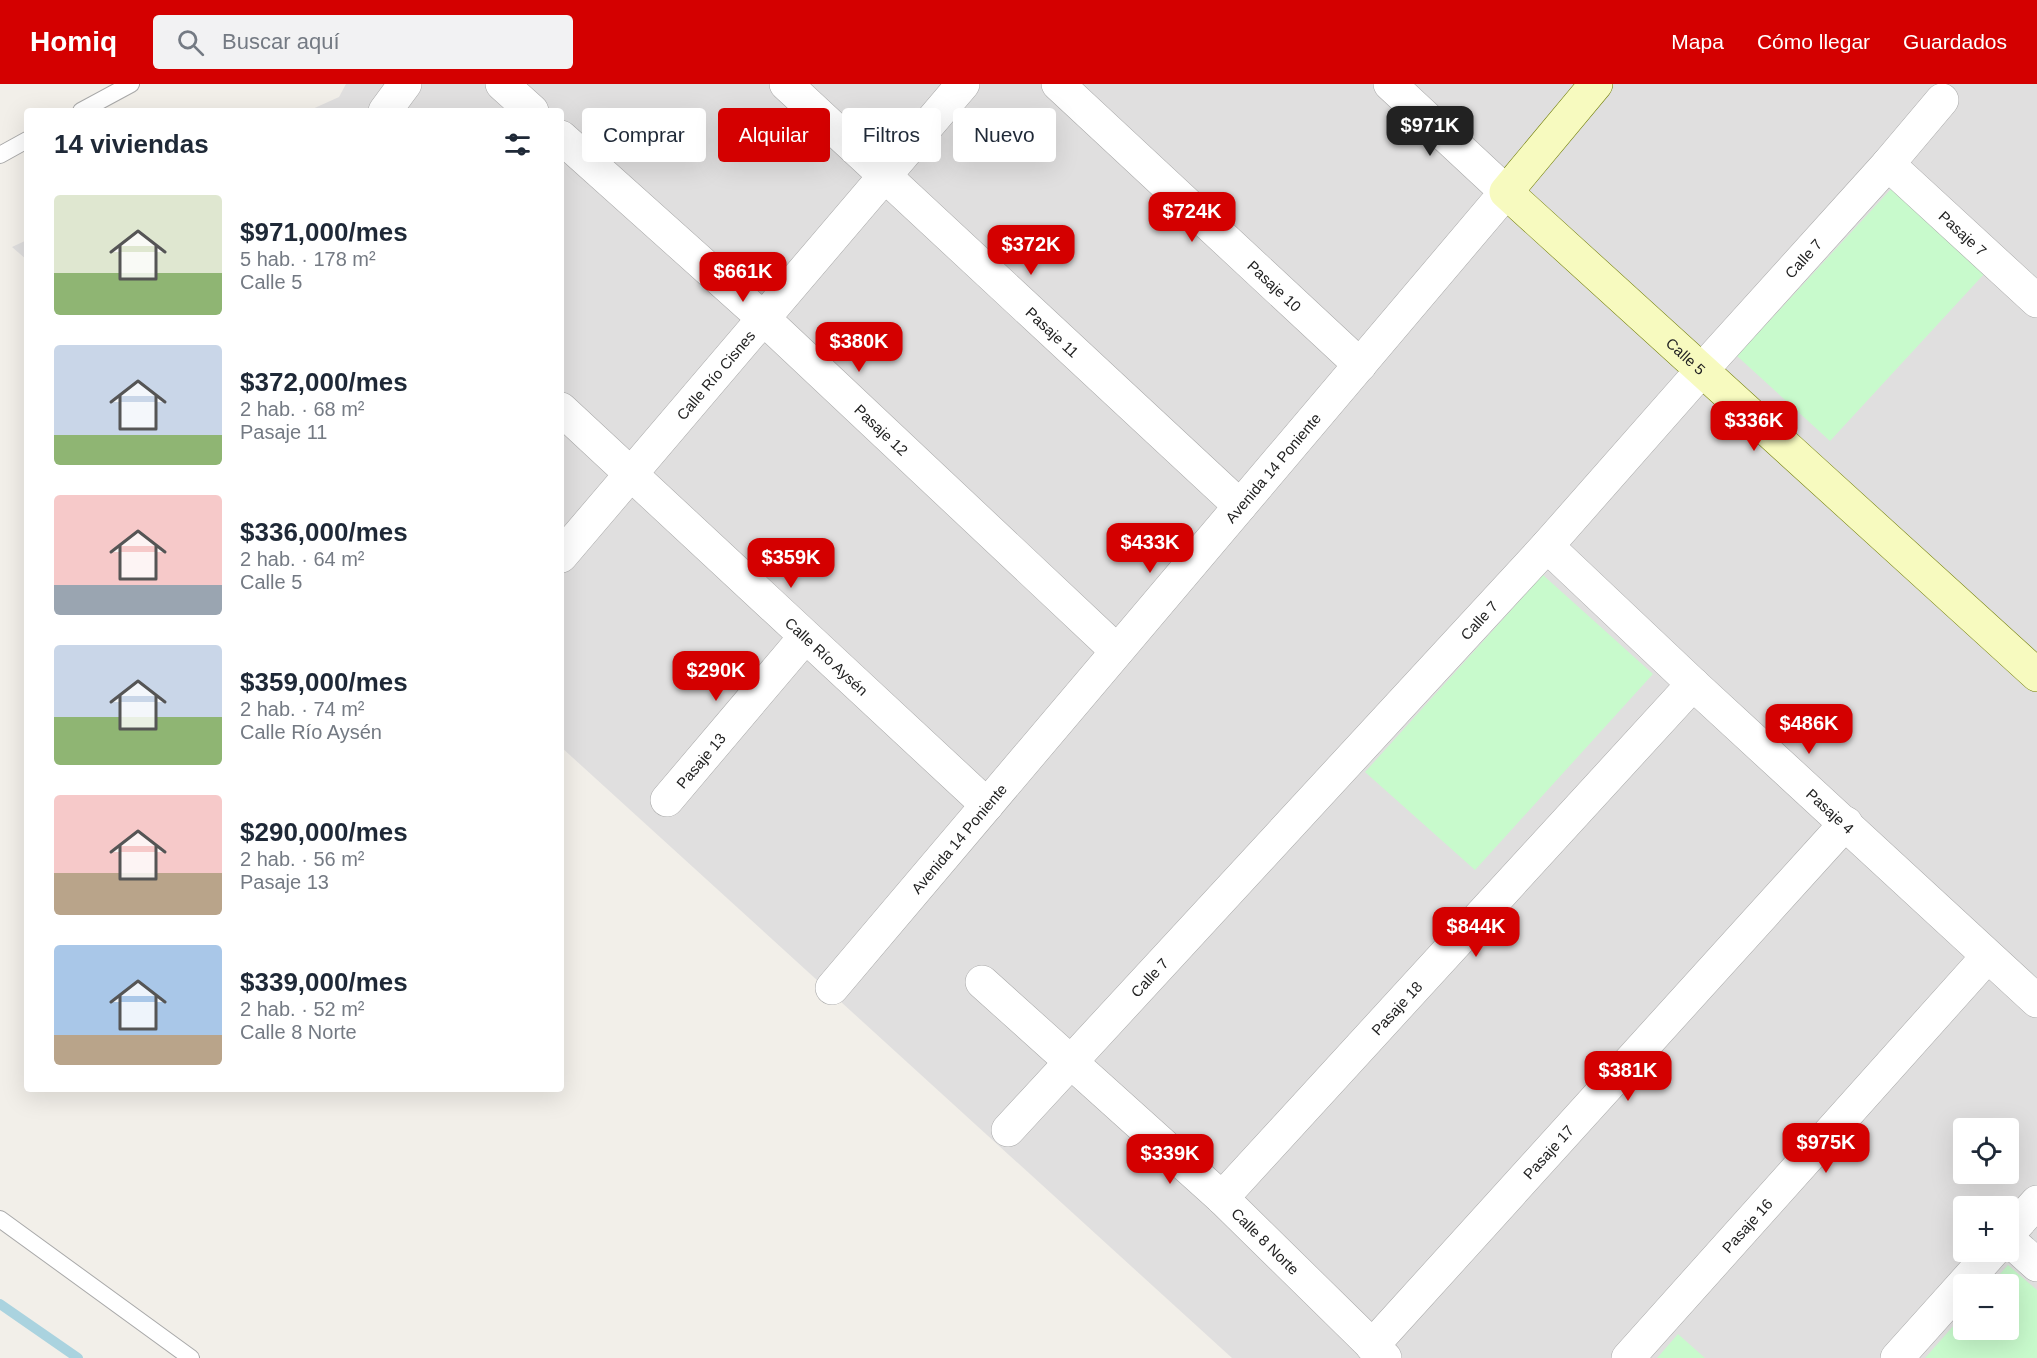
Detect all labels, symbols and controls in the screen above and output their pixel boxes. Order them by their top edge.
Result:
search box [153,15,573,69]
text: Homiq [30,26,117,57]
icon: search [174,26,207,59]
text: Buscar aquí [222,29,340,54]
text: Mapa [1671,30,1724,53]
text: Cómo llegar [1757,30,1870,53]
text: Guardados [1903,30,2007,53]
pin: $971K [1388,106,1472,157]
chip: Comprar [582,108,706,162]
chip: Alquilar [718,108,830,162]
chip: Filtros [842,108,941,162]
chip: Nuevo [953,108,1056,162]
text: $971K [1401,114,1459,136]
icon: filters [501,128,534,161]
text: 14 viviendas [54,129,209,159]
pin: $724K [1150,192,1234,243]
text: $724K [1163,200,1221,222]
street label: Pasaje 7 [1936,207,1990,259]
text: $971,000/mes [240,217,408,247]
icon: home [102,219,174,291]
pin: $372K [989,225,1073,276]
text: $372K [1002,233,1060,255]
street label: Calle 7 [1781,235,1825,281]
text: 5 hab. · 178 m² [240,248,376,270]
pin: $661K [701,252,785,303]
street label: Pasaje 10 [1244,257,1305,315]
text: $661K [714,260,772,282]
text: Calle 5 [240,271,302,293]
street label: Pasaje 11 [1023,303,1082,360]
pin: $380K [817,322,901,373]
street label: Calle Río Cisnes [673,327,758,423]
text: $380K [830,330,888,352]
street label: Calle 5 [1663,334,1709,378]
text: $372,000/mes [240,367,408,397]
icon: home [102,369,174,441]
text: 2 hab. · 68 m² [240,398,365,420]
street label: Pasaje 12 [851,400,912,459]
pin: $336K [1712,401,1796,452]
street label: Avenida 14 Poniente [1222,409,1324,526]
text: $336K [1725,409,1783,431]
text: Pasaje 11 [240,421,327,443]
text: $336,000/mes [240,517,408,547]
icon: home [102,519,174,591]
pin: $433K [1108,523,1192,574]
text: $433K [1121,531,1179,553]
pin: $359K [749,538,833,589]
text: $359K [762,546,820,568]
text: 2 hab. · 64 m² [240,548,365,570]
text: Calle 5 [240,571,302,593]
street label: Calle 7 [1457,597,1501,643]
street label: Calle Río Aysén [782,614,872,699]
pin: $290K [674,651,758,702]
text: $290K [687,659,745,681]
text: $359,000/mes [240,667,408,697]
icon: home [102,669,174,741]
text: 2 hab. · 74 m² [240,698,365,720]
pin: $486K [1767,704,1851,755]
text: $486K [1780,712,1838,734]
text: Calle Río Aysén [240,721,382,743]
street label: Pasaje 13 [673,729,729,791]
street label: Avenida 14 Poniente [908,780,1010,897]
street label: Pasaje 4 [1803,785,1858,837]
text: $290,000/mes [240,817,408,847]
icon: home [102,819,174,891]
text: 2 hab. · 56 m² [240,848,365,870]
text: Pasaje 13 [240,871,329,893]
pin: $844K [1434,907,1518,958]
text: $844K [1447,915,1505,937]
street label: Calle 7 [1127,954,1171,1000]
text: $339,000/mes [240,967,408,997]
icon: home [102,969,174,1041]
street label: Pasaje 18 [1367,977,1425,1038]
text: 2 hab. · 52 m² [240,998,365,1020]
text: Calle 8 Norte [240,1021,357,1043]
pin: $381K [1586,1051,1670,1102]
text: $381K [1599,1059,1657,1081]
map controls [1953,1118,2019,1340]
button: locate [1953,1118,2019,1184]
street label: Pasaje 17 [1519,1121,1577,1182]
pin: $975K [1784,1123,1868,1174]
text: $975K [1797,1131,1855,1153]
pin: $339K [1128,1134,1212,1185]
text: $339K [1141,1142,1199,1164]
street label: Pasaje 16 [1718,1195,1775,1256]
button: + [1953,1196,2019,1262]
street label: Calle 8 Norte [1228,1204,1303,1278]
button: − [1953,1274,2019,1340]

